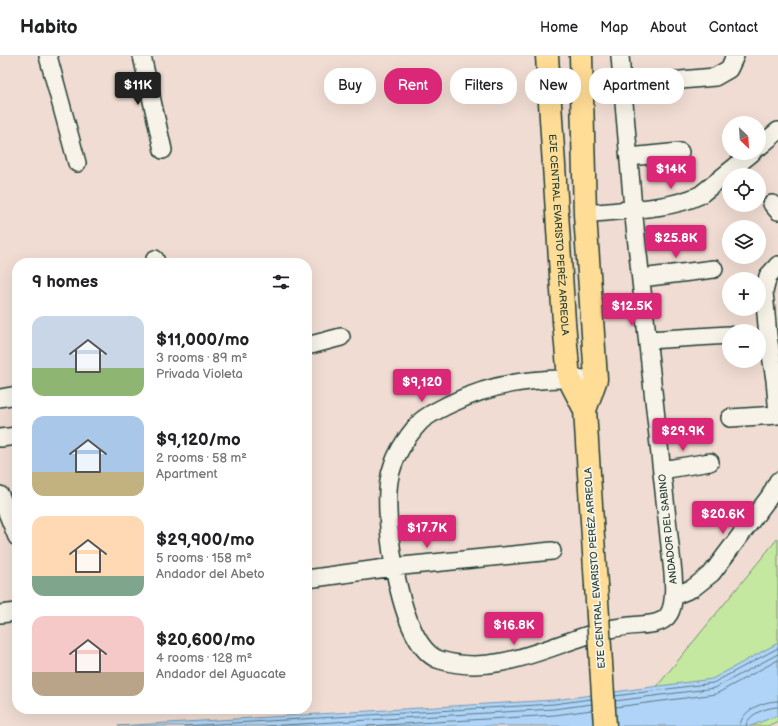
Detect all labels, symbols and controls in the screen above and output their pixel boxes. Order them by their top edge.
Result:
text: Habito [20,16,78,39]
text: Home [540,19,578,36]
text: Map [600,19,628,36]
text: About [650,19,687,36]
text: Contact [709,19,758,36]
chip: Buy [324,68,376,104]
chip: Rent [384,68,442,104]
chip: Filters [450,68,517,104]
chip: New [525,68,581,104]
chip: Apartment [589,68,684,104]
pin: $11K [114,72,162,106]
text: $11K [124,77,152,93]
north arrow [722,116,766,160]
map controls [722,116,766,368]
street label: EJE CENTRAL EVARISTO PERÉZ ARREOLA [546,134,571,337]
pin: $14K [647,156,695,190]
text: $14K [656,161,686,177]
button: locate [722,168,766,212]
button: layers [722,220,766,264]
pin: $25.8K [643,225,709,259]
text: $25.8K [654,230,698,246]
icon: filters [270,271,292,293]
text: 9 homes [32,272,98,292]
button: + [722,272,766,316]
pin: $12.5K [599,293,665,327]
text: $12.5K [611,298,653,314]
button: − [722,324,766,368]
text: $11,000/mo [156,330,249,350]
icon: home [64,332,112,380]
text: 3 rooms · 89 m² [156,350,247,366]
text: Privada Violeta [156,366,243,382]
pin: $9,120 [389,369,455,403]
text: $9,120 [402,374,442,390]
pin: $29.9K [650,418,716,452]
text: $29.9K [661,423,705,439]
text: $9,120/mo [156,430,241,450]
icon: home [64,432,112,480]
text: 2 rooms · 58 m² [156,450,247,466]
text: Apartment [156,466,217,482]
street label: EJE CENTRAL EVARISTO PERÉZ ARREOLA [582,466,608,669]
street label: ANDADOR DEL SABINO [656,473,680,585]
pin: $20.6K [690,501,756,535]
text: $20.6K [701,506,745,522]
pin: $17.7K [394,515,460,549]
text: $17.7K [407,520,447,536]
text: $29,900/mo [156,530,254,550]
icon: home [64,532,112,580]
text: 5 rooms · 158 m² [156,550,252,566]
text: Andador del Abeto [156,566,265,582]
pin: $16.8K [481,612,547,646]
text: $16.8K [493,617,535,633]
text: $20,600/mo [156,630,255,650]
icon: home [64,632,112,680]
text: 4 rooms · 128 m² [156,650,252,666]
text: Andador del Aguacate [156,666,286,682]

